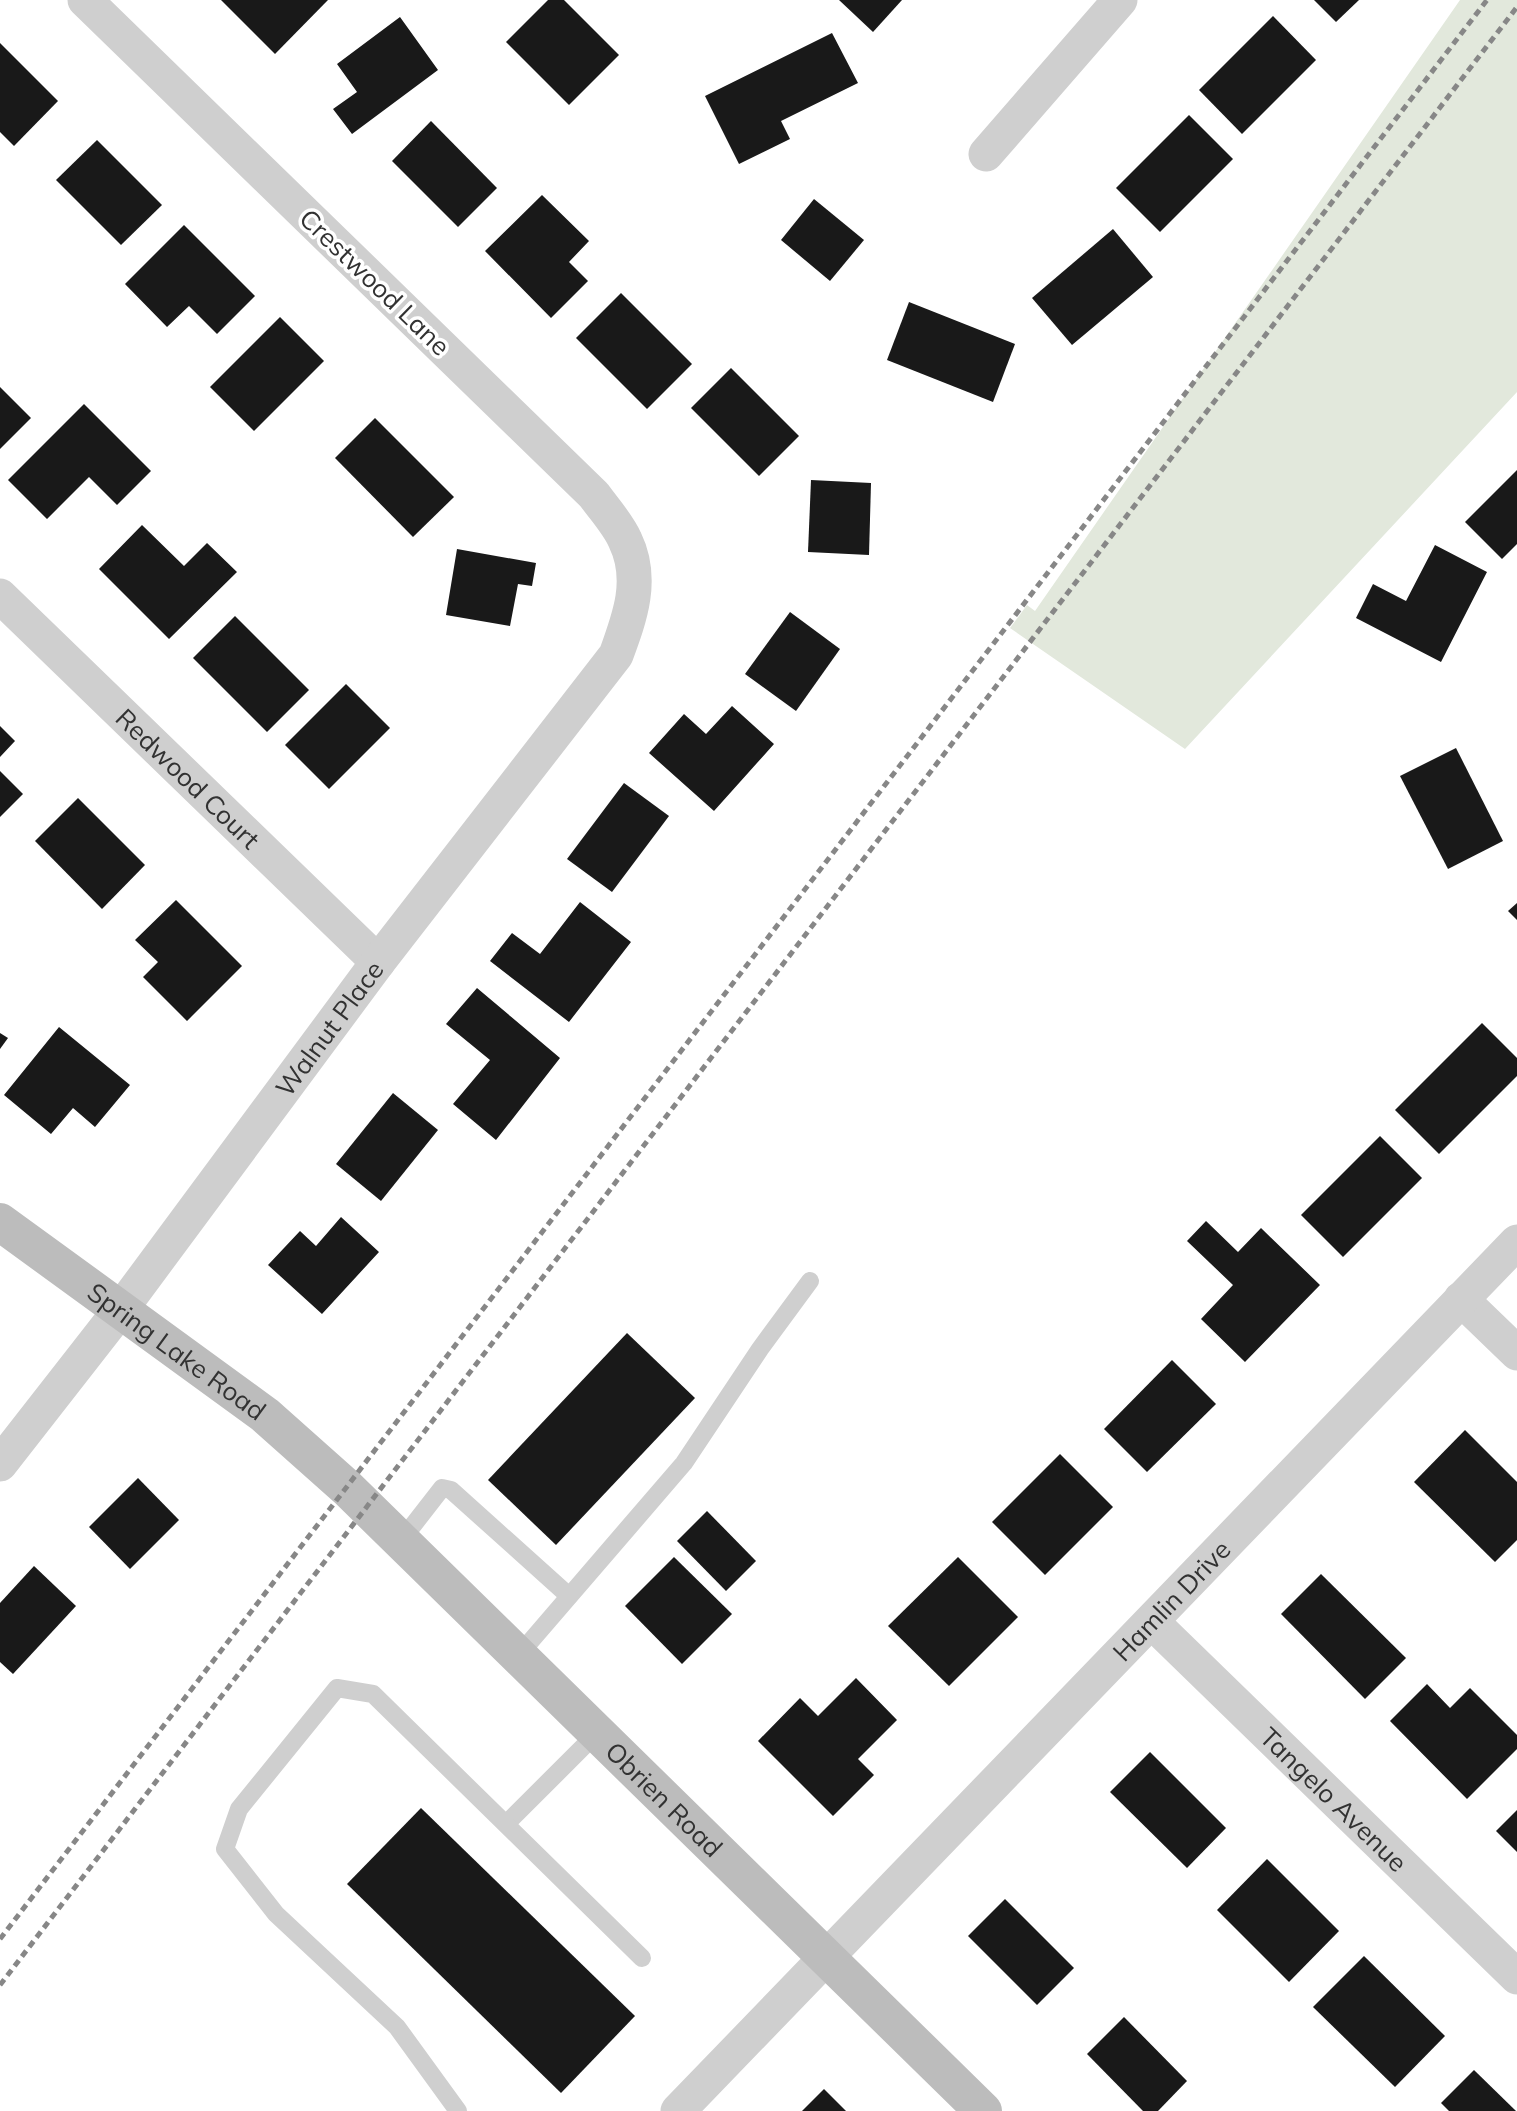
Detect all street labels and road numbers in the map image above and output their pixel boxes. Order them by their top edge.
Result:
street label: Crestwood Lane [293,202,457,362]
street label: Redwood Court [109,701,267,855]
street label: Walnut Place [268,954,390,1103]
street label: Spring Lake Road [81,1275,273,1427]
street label: Hamlin Drive [1105,1533,1237,1668]
street label: Tangelo Avenue [1253,1720,1415,1878]
street label: Obrien Road [599,1734,730,1864]

